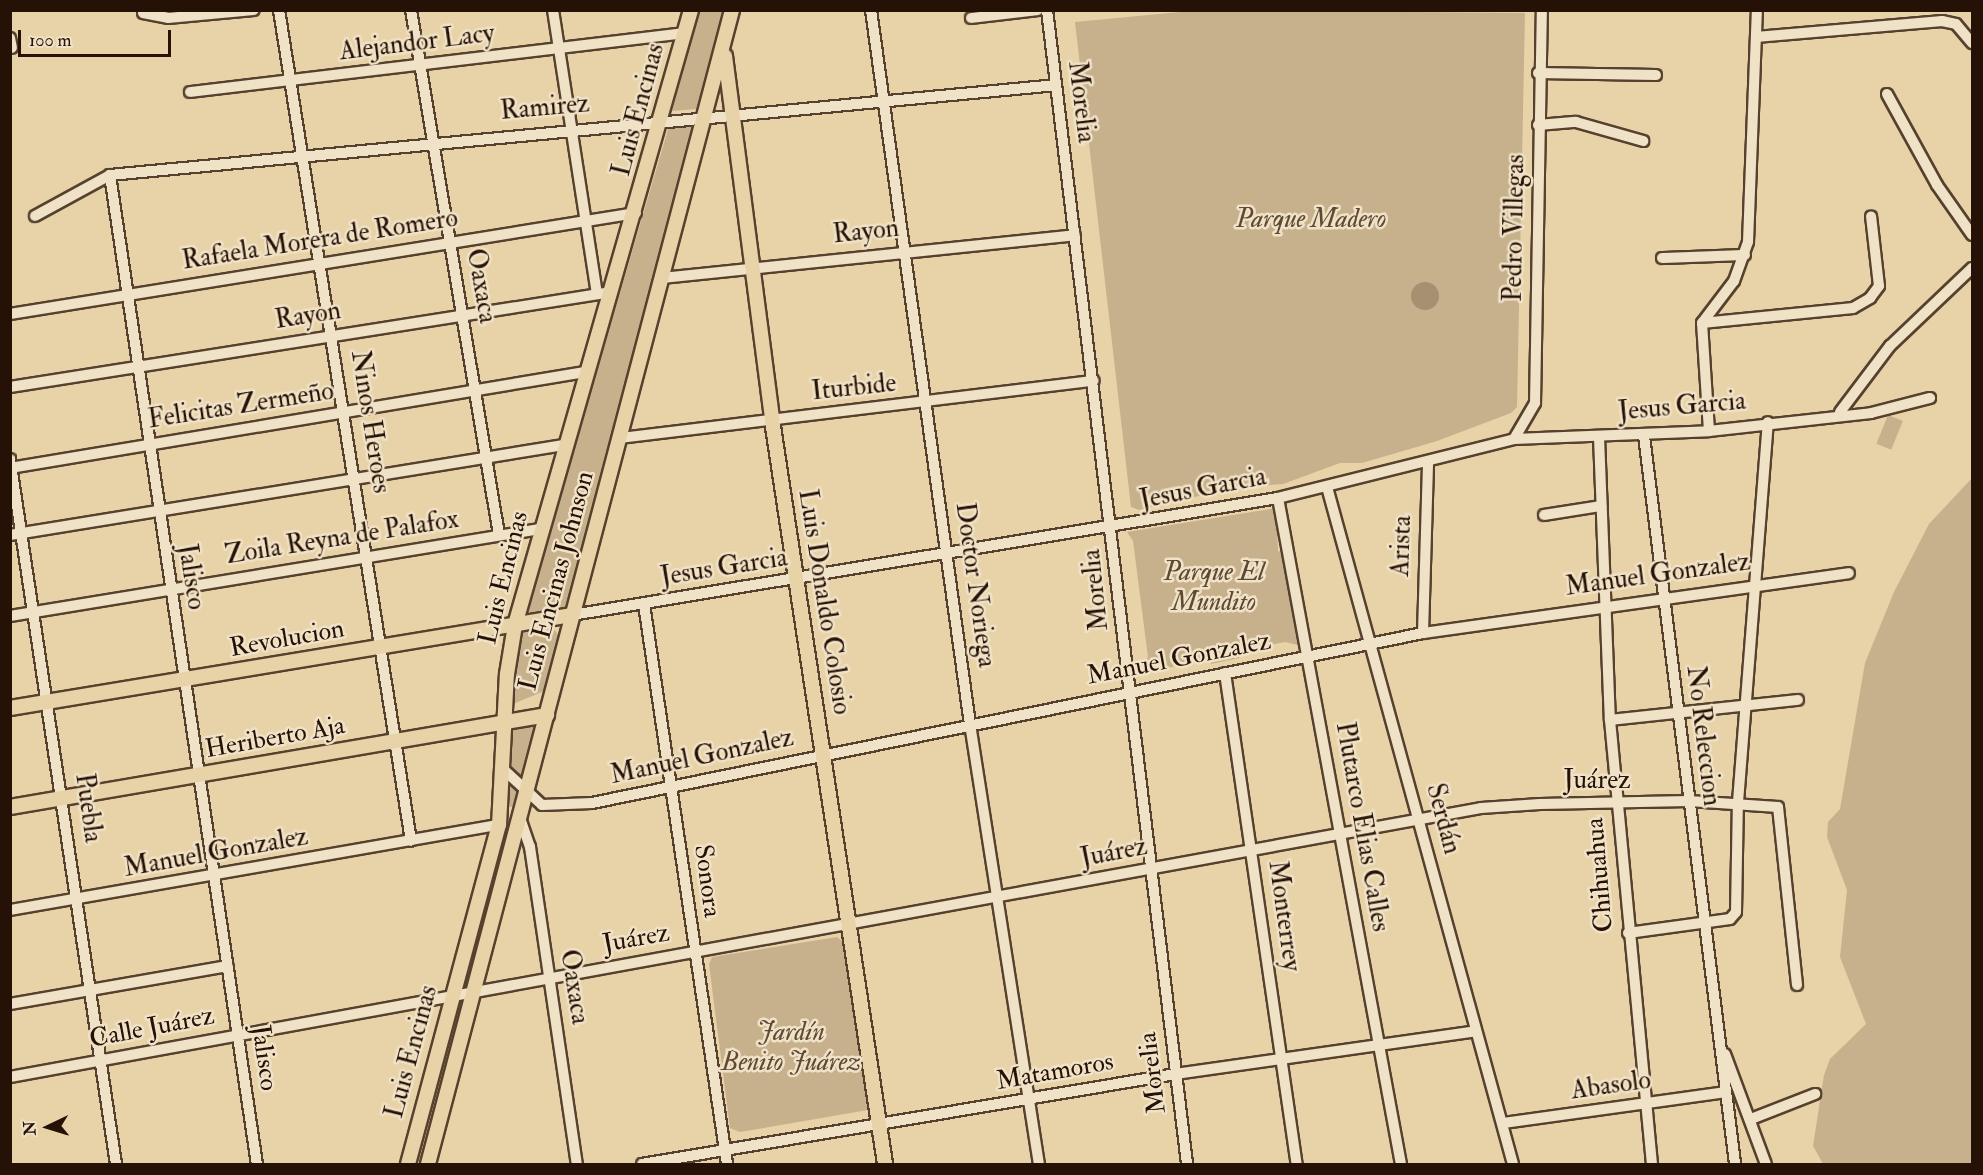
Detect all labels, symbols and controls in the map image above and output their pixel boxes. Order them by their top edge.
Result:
scale bar [21,18,174,56]
street label: Alejandor Lacy [338,18,496,68]
text: 100 m [29,29,72,52]
street label: Luis Encinas [606,40,672,180]
street label: Morelia [1061,59,1101,145]
street label: Ramirez [499,89,591,127]
street label: Pedro Villegas [1498,154,1532,302]
street label: Rafaela Morera de Romero [180,203,460,277]
park label: Parque Madero [1236,204,1386,236]
street label: Rayon [831,213,901,251]
street label: Oaxaca [459,246,503,326]
street label: Rayon [273,295,343,337]
street label: Ninos Heroes [343,348,397,496]
street label: Iturbide [810,368,898,408]
street label: Felicitas Zermeño [146,376,336,436]
street label: Jesus Garcia [1617,386,1747,428]
street label: Jesus Garcia [1137,461,1269,517]
street label: Luis Encinas Johnson [513,468,601,694]
street label: Luis Donaldo Colosio [791,487,857,717]
street label: Doctor Noriega [948,501,1002,669]
street label: Zoila Reyna de Palafox [223,504,461,572]
street label: Luis Encinas [472,508,536,648]
street label: Arista [1385,515,1419,577]
street label: Jalisco [170,542,212,612]
street label: Jesus Garcia [658,543,790,593]
street label: Manuel Gonzalez [1564,547,1752,603]
street label: Morelia [1076,548,1116,632]
park label: Parque El Mundito [1164,557,1264,618]
street label: Revolucion [227,614,347,664]
street label: Manuel Gonzalez [1085,626,1273,692]
street label: No Releccion [1679,664,1727,808]
street label: Heriberto Aja [203,710,347,766]
street label: Plutarco Elias Calles [1328,720,1396,934]
street label: Manuel Gonzalez [608,722,796,792]
street label: Juárez [1563,765,1631,797]
street label: Puebla [68,771,108,845]
street label: Serdán [1419,780,1467,858]
street label: Chihuahua [1579,816,1621,934]
street label: Manuel Gonzalez [121,821,311,885]
street label: Juárez [1078,831,1150,875]
street label: Sonora [686,843,728,919]
street label: Monterrey [1261,859,1307,973]
street label: Juárez [600,918,672,960]
street label: Oaxaca [553,947,595,1027]
street label: Luis Encinas [379,982,445,1122]
street label: Calle Juárez [87,1001,217,1055]
park label: Jardín Benito Juárez [721,1017,861,1078]
street label: Jalisco [244,1023,284,1093]
street label: Morelia [1133,1030,1173,1116]
street label: Matamoros [994,1046,1116,1098]
street label: Abasolo [1569,1065,1653,1107]
north arrow [18,1097,78,1157]
text: N [20,1120,41,1136]

